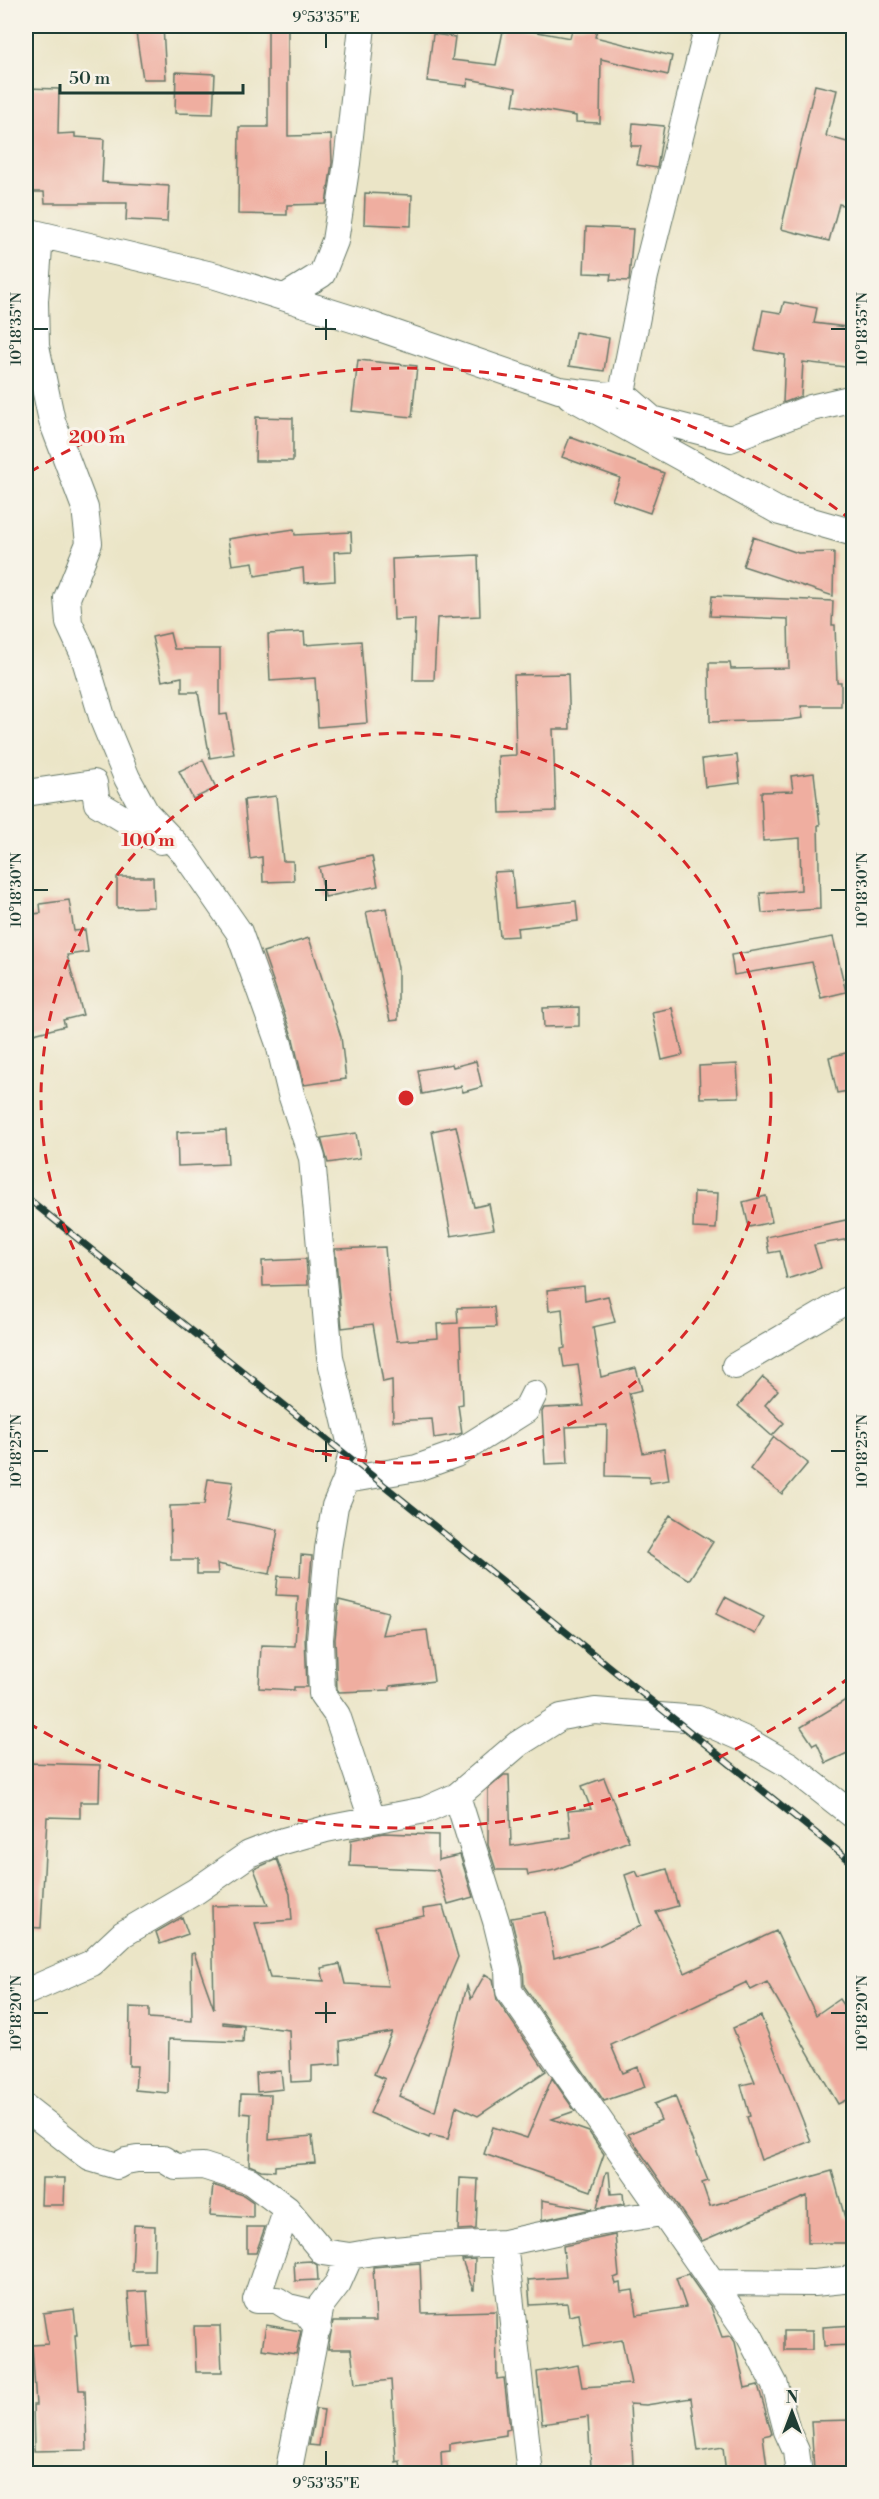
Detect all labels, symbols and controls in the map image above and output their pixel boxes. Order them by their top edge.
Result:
text: 9°53'35"E [292,8,360,27]
scale bar [60,57,243,95]
text: 50 m [69,67,111,90]
text: 10°18'35"N [7,292,26,366]
text: 10°18'35"N [853,292,872,366]
text: 200 m [69,426,126,449]
text: 100 m [121,829,175,852]
text: 10°18'30"N [7,852,26,928]
text: 10°18'30"N [853,852,872,928]
centre of rings [396,1088,416,1108]
text: 10°18'25"N [7,1414,26,1488]
text: 10°18'25"N [853,1414,872,1488]
text: 10°18'20"N [7,1975,26,2051]
text: 10°18'20"N [853,1975,872,2051]
north arrow [762,2382,822,2442]
text: N [786,2388,799,2408]
text: 9°53'35"E [292,2474,360,2493]

